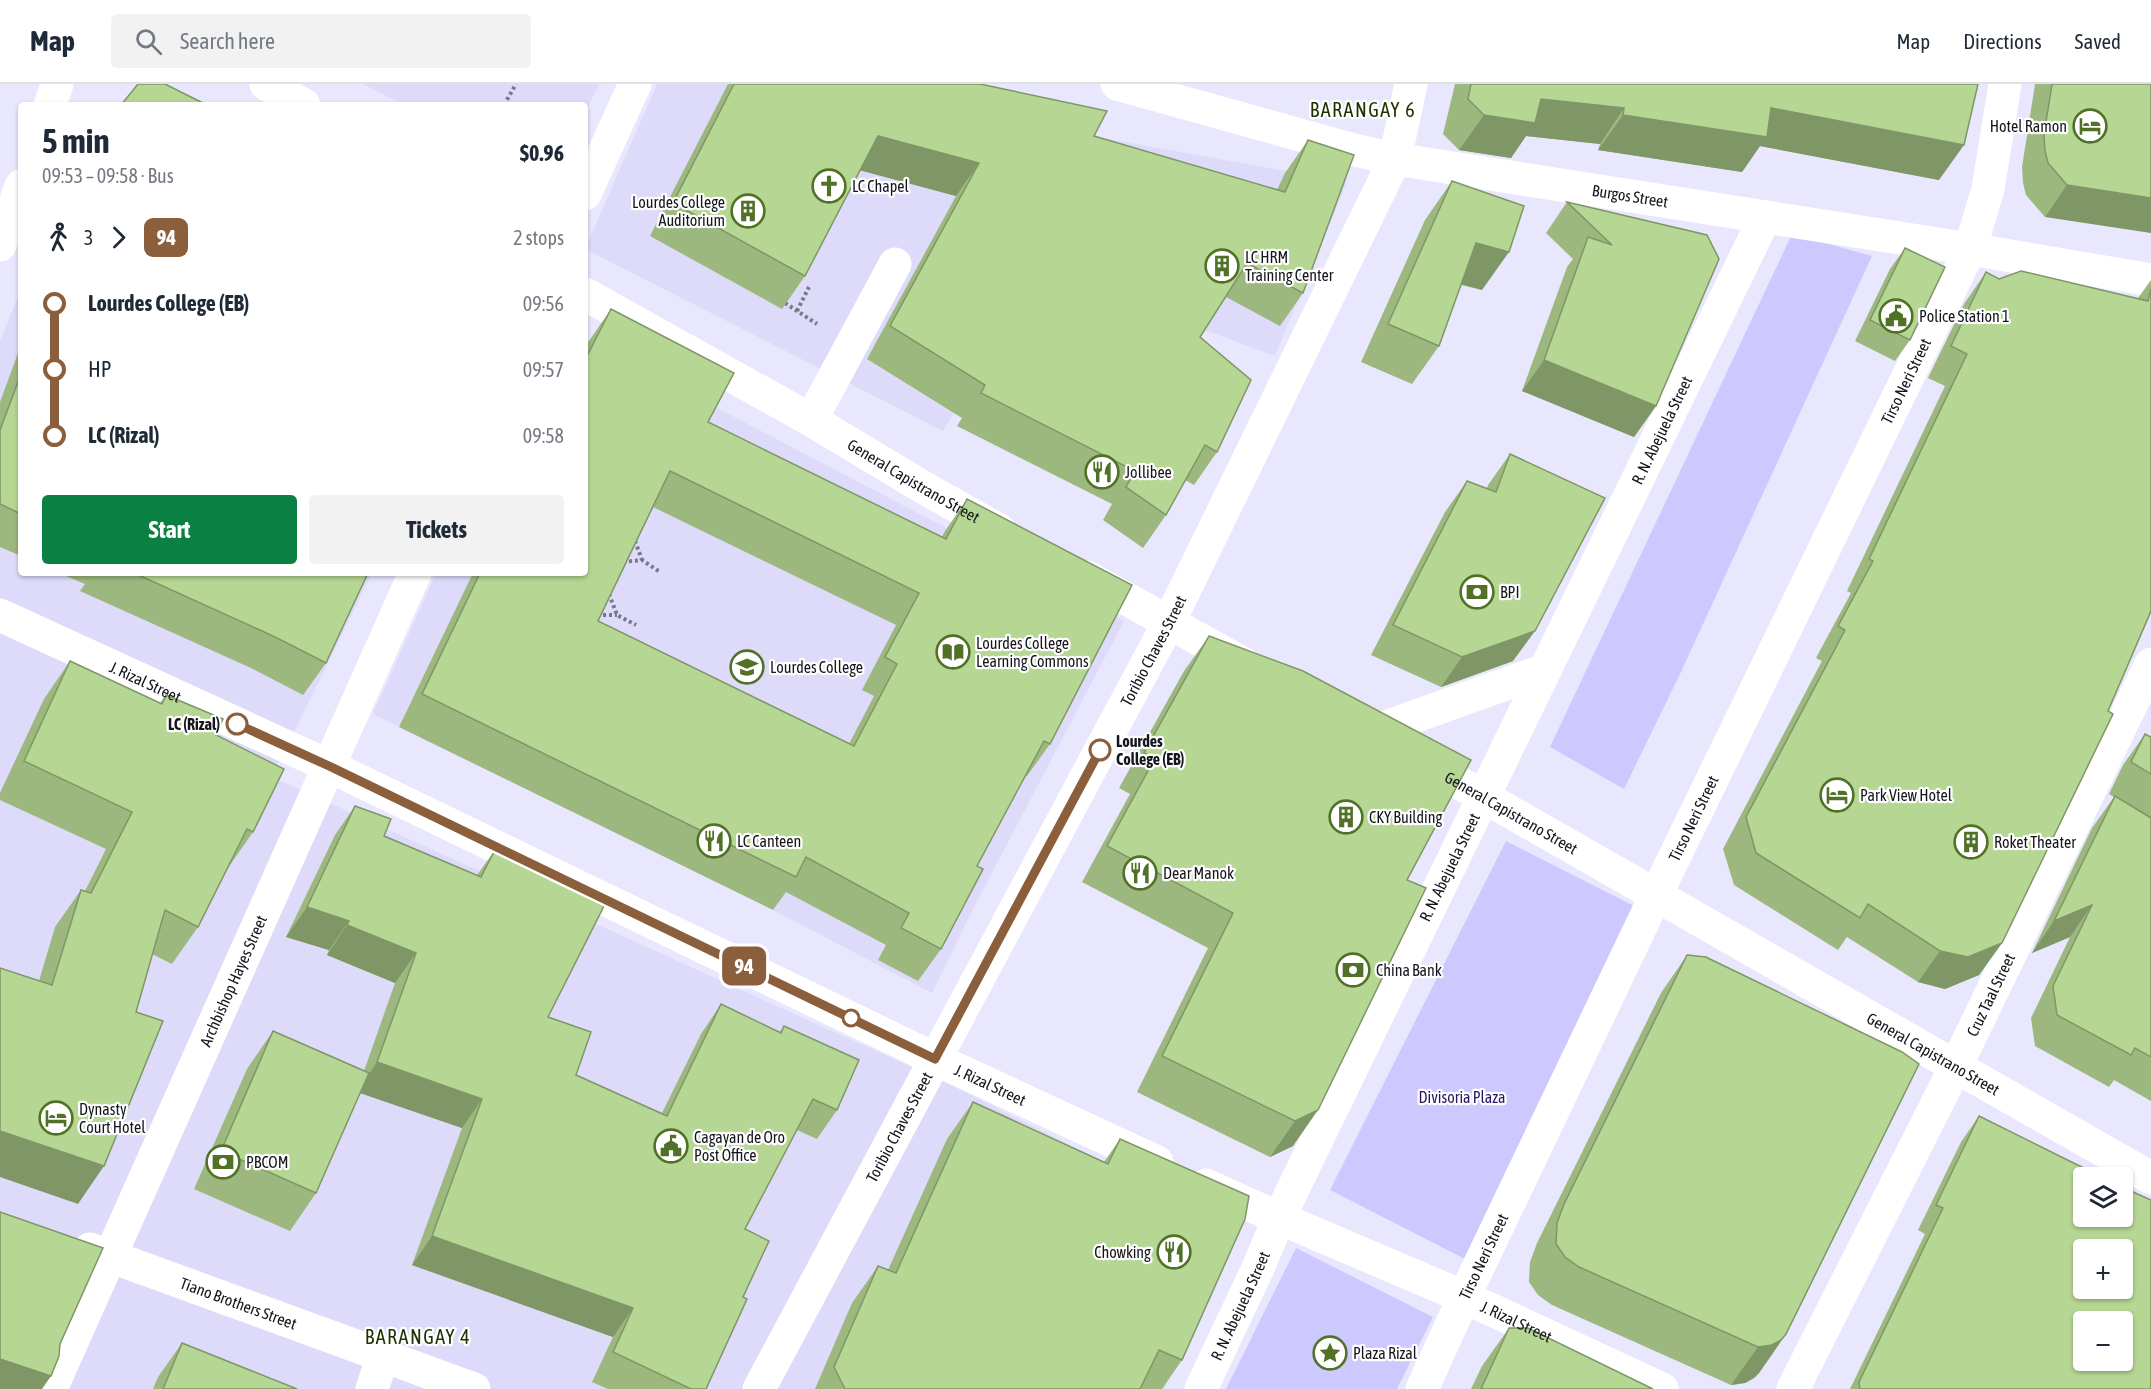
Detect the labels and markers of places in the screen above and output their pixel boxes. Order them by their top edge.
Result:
hotel icon: Hotel Ramon [2072,108,2108,144]
place label: Hotel Ramon [1990,117,2067,135]
church icon: LC Chapel [811,168,847,204]
place label: LC Chapel [852,177,910,196]
place label: Lourdes College Auditorium [632,193,725,229]
building icon: Lourdes College Auditorium [730,193,766,229]
building icon: LC HRM Training Center [1204,248,1240,284]
place label: LC HRM Training Center [1245,248,1334,285]
public building icon: Police Station 1 [1878,298,1914,334]
place label: Police Station 1 [1919,307,2010,325]
restaurant icon: Jollibee [1084,454,1120,490]
place label: Jollibee [1125,463,1172,481]
bank icon: BPI [1459,574,1495,610]
place label: BPI [1500,583,1520,601]
library icon: Lourdes College Learning Commons [935,634,971,670]
place label: Lourdes College Learning Commons [976,634,1089,671]
school or university icon: Lourdes College [729,649,765,685]
place label: Lourdes College [770,658,863,677]
marker: LC (Rizal) [226,713,248,735]
place label: LC (Rizal) [168,715,220,733]
place label: Lourdes College (EB) [1116,732,1185,768]
marker: Lourdes College (EB) [1089,739,1111,761]
hotel icon: Park View Hotel [1819,777,1855,813]
place label: Park View Hotel [1860,786,1953,804]
building icon: CKY Building [1328,799,1364,835]
place label: CKY Building [1369,808,1442,827]
restaurant icon: LC Canteen [696,823,732,859]
building icon: Roket Theater [1953,824,1989,860]
place label: LC Canteen [737,832,801,850]
place label: Roket Theater [1994,833,2076,851]
restaurant icon: Dear Manok [1122,855,1158,891]
place label: Dear Manok [1163,864,1234,882]
bank icon: China Bank [1335,952,1371,988]
place label: China Bank [1376,961,1442,979]
unlabelled marker [842,1009,860,1027]
hotel icon: Dynasty Court Hotel [38,1100,74,1136]
place label: Dynasty Court Hotel [79,1100,146,1136]
public building icon: Cagayan de Oro Post Office [653,1128,689,1164]
place label: Cagayan de Oro Post Office [694,1128,785,1164]
bank icon: PBCOM [205,1144,241,1180]
place label: PBCOM [246,1153,288,1171]
restaurant icon: Chowking [1156,1234,1192,1270]
place label: Chowking [1094,1243,1151,1262]
place icon: Plaza Rizal [1312,1335,1348,1371]
place label: Plaza Rizal [1353,1344,1418,1362]

